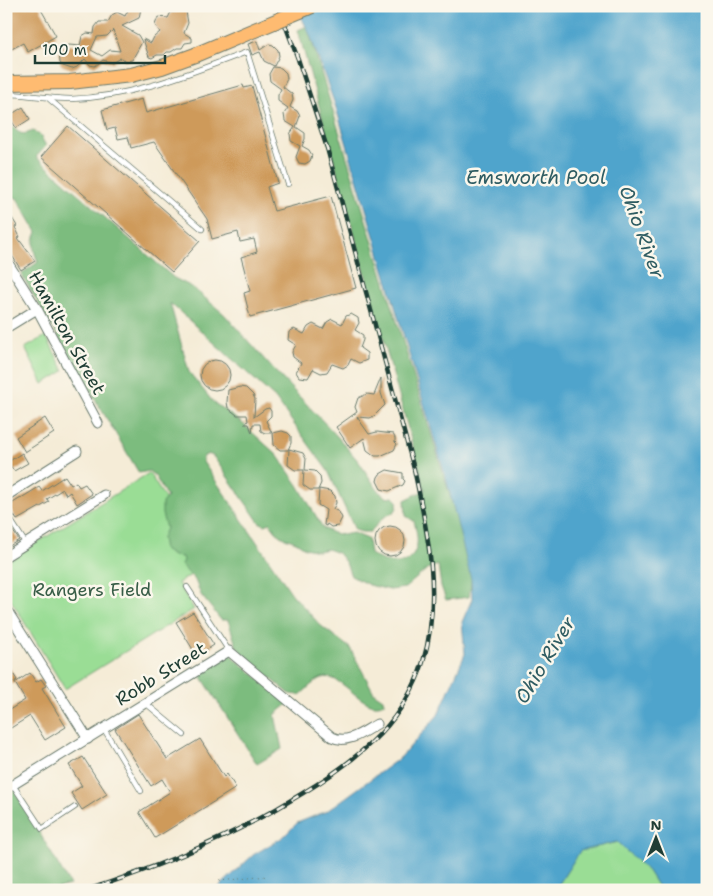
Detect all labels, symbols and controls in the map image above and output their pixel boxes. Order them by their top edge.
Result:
scale bar [35,32,165,64]
text: 100 m [42,40,87,60]
water label: Emsworth Pool [466,165,606,190]
water label: Ohio River [614,182,671,283]
street label: Hamilton Street [23,267,111,399]
park label: Rangers Field [32,578,152,602]
water label: Ohio River [509,611,581,708]
street label: Robb Street [111,636,211,711]
north arrow [630,814,680,864]
text: N [650,816,662,834]

